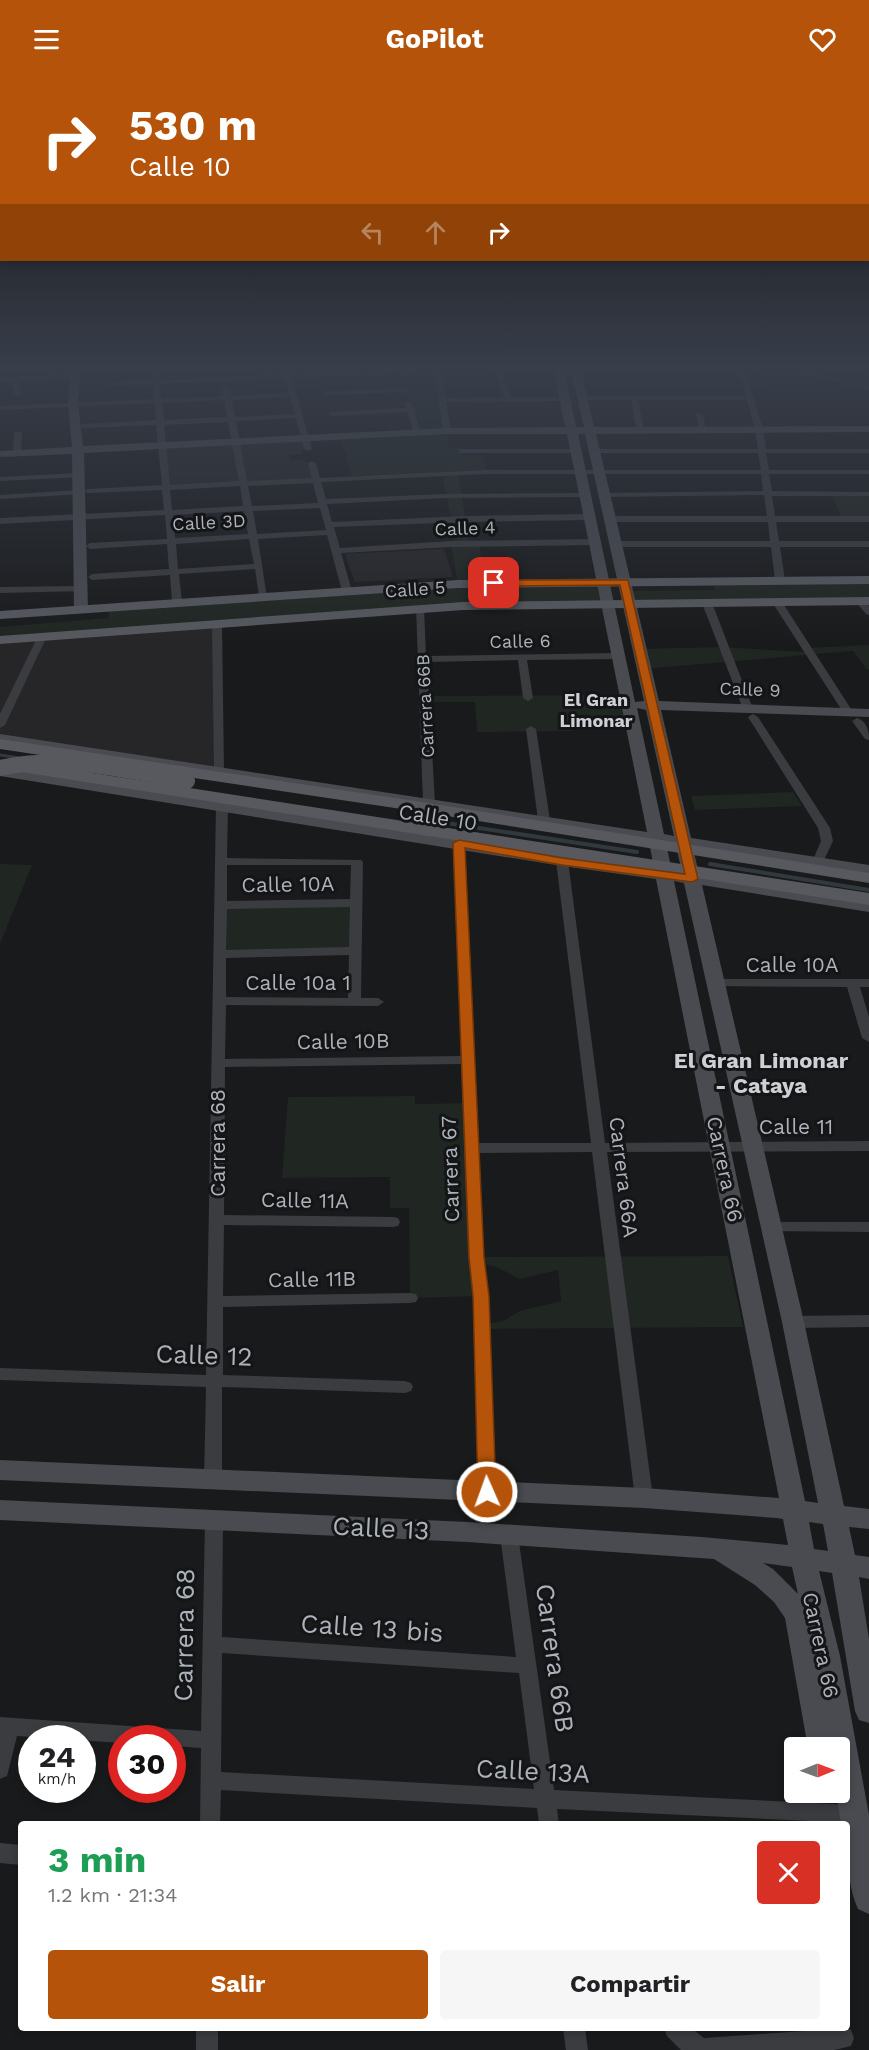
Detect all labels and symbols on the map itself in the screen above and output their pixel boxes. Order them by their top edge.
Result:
street label: Calle 3D [172,510,246,534]
street label: Calle 4 [434,516,496,540]
pin [468,557,519,608]
street label: Calle 5 [384,576,446,602]
street label: Calle 6 [489,630,551,652]
street label: Carrera 66B [412,654,438,758]
street label: Calle 9 [719,677,781,701]
district label: El Gran Limonar [559,689,633,731]
street label: Calle 10 [397,798,479,836]
street label: Calle 10A [241,871,335,897]
street label: Calle 10A [745,952,839,977]
street label: Calle 10a 1 [245,970,351,995]
street label: Calle 10B [296,1028,390,1054]
district label: El Gran Limonar - Cataya [674,1048,849,1098]
street label: Carrera 68 [205,1089,230,1197]
street label: Carrera 66 [702,1114,748,1224]
street label: Calle 11 [759,1114,833,1139]
street label: Carrera 67 [436,1115,464,1223]
street label: Carrera 66A [604,1115,644,1239]
street label: Calle 11A [261,1187,349,1213]
street label: Calle 11B [268,1266,356,1292]
street label: Calle 12 [155,1338,253,1372]
position arrow [455,1460,519,1524]
street label: Calle 13 [332,1510,430,1546]
street label: Carrera 68 [168,1568,200,1702]
street label: Carrera 66B [530,1582,580,1734]
street label: Carrera 66 [798,1590,844,1700]
street label: Calle 13 bis [300,1608,444,1648]
speed limit sign: 30 [108,1725,186,1803]
north arrow [784,1737,850,1803]
street label: Calle 13A [475,1753,591,1789]

